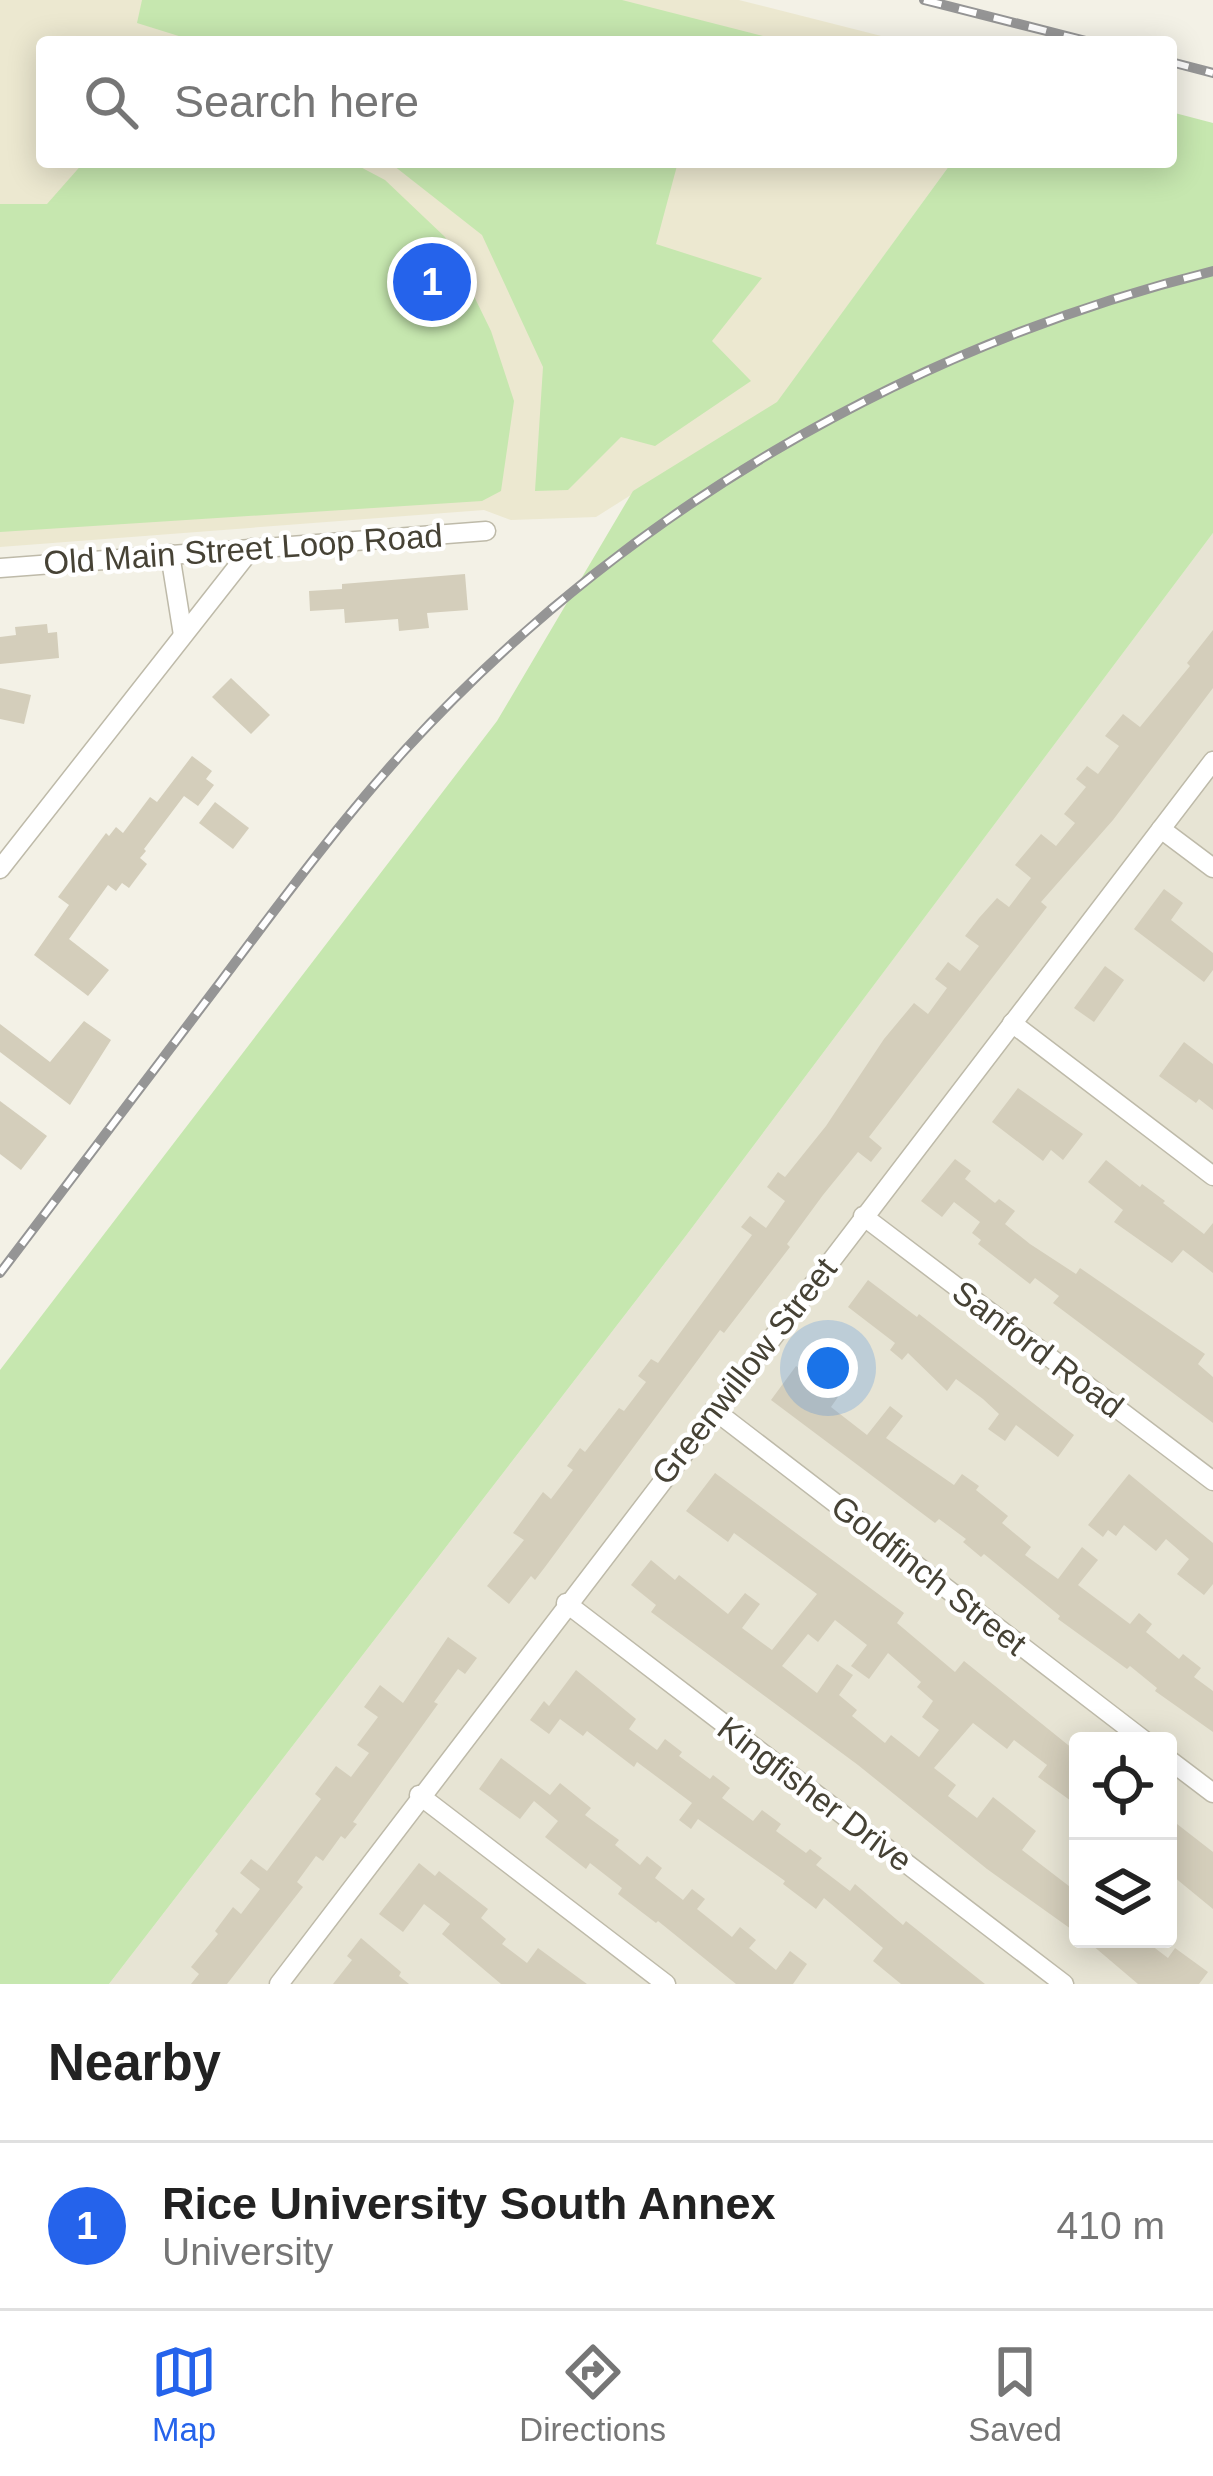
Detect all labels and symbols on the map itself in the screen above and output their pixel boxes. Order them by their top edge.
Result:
pin: 1 [393,237,471,327]
street label: Old Main Street Loop Road [42,517,444,581]
street label: Greenwillow Street [644,1250,844,1492]
street label: Sanford Road [946,1273,1130,1425]
your location [798,1338,858,1398]
street label: Goldfinch Street [824,1488,1034,1662]
street label: Kingfisher Drive [711,1709,919,1879]

